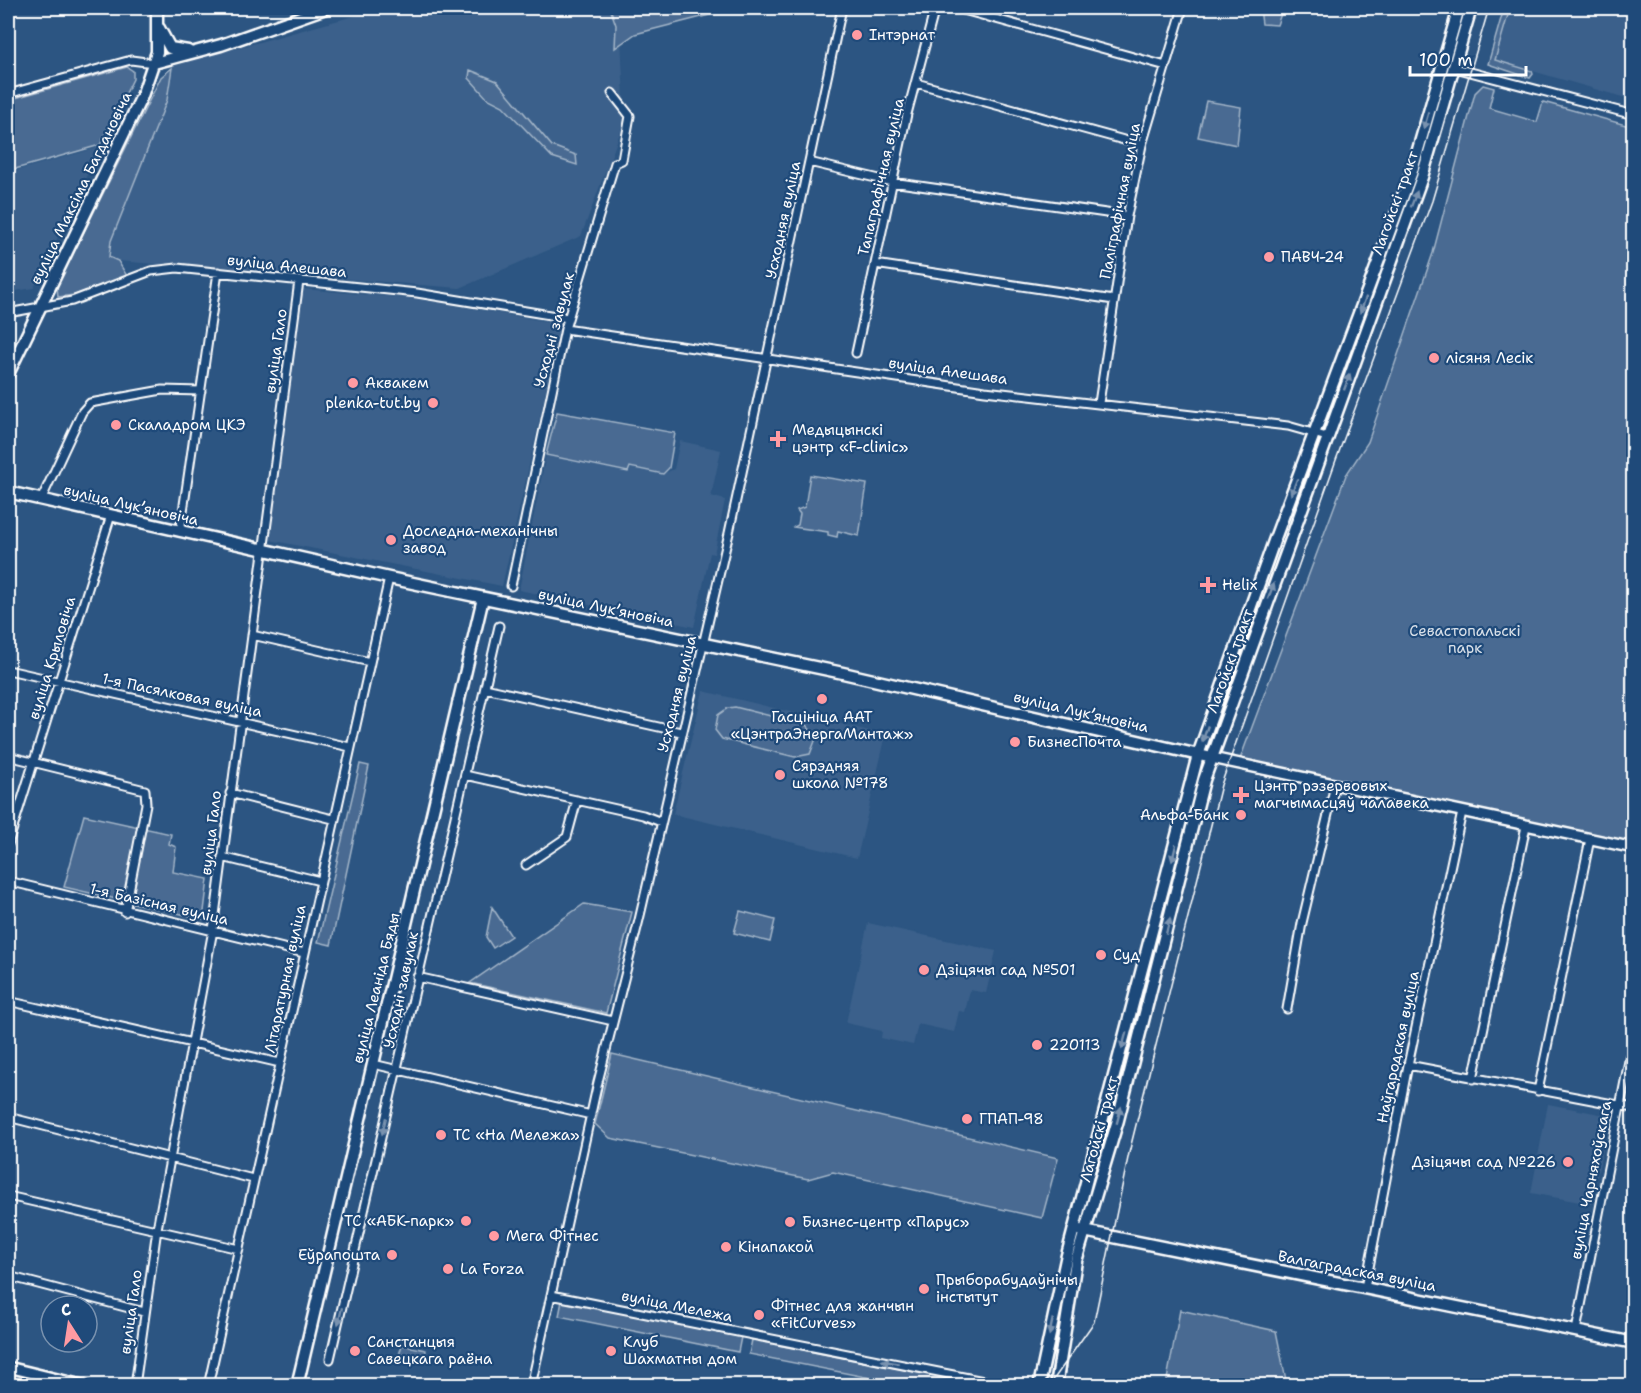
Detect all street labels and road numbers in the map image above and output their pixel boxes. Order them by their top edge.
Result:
street label: вуліца Максіма Багдановіча [26,88,137,288]
street label: Тапаграфічная вуліца [853,95,909,258]
street label: Паліграфічная вуліца [1095,121,1145,281]
street label: Лагойскі тракт [1367,148,1423,258]
street label: Усходняя вуліца [761,159,805,281]
street label: вуліца Алешава [226,250,348,282]
street label: Усходні завулак [529,270,579,390]
street label: вуліца Гало [260,307,292,395]
street label: вуліца Алешава [887,353,1009,389]
street label: вуліца Лукʼяновіча [62,480,201,530]
street label: вуліца Лукʼяновіча [536,584,676,632]
street label: вуліца Крыловіча [24,593,80,722]
street label: Лагойскі тракт [1202,606,1258,716]
street label: Усходняя вуліца [653,633,701,755]
street label: 1-я Пасялковая вуліца [100,668,265,722]
street label: вуліца Лукʼяновіча [1012,687,1151,737]
street label: вуліца Гало [196,790,226,876]
street label: 1-я Базісная вуліца [88,878,231,930]
street label: Літаратурная вуліца [260,902,311,1055]
street label: вуліца Леаніда Бяды [348,911,404,1065]
street label: Усходні завулак [379,930,423,1050]
street label: Наўгародская вуліца [1372,968,1424,1125]
street label: Лагойскі тракт [1075,1073,1123,1184]
street label: вуліца Чарняхоўскага [1566,1098,1616,1261]
street label: Валгаградская вуліца [1276,1246,1438,1296]
street label: вуліца Гало [115,1268,147,1356]
street label: вуліца Мележа [620,1285,735,1327]

